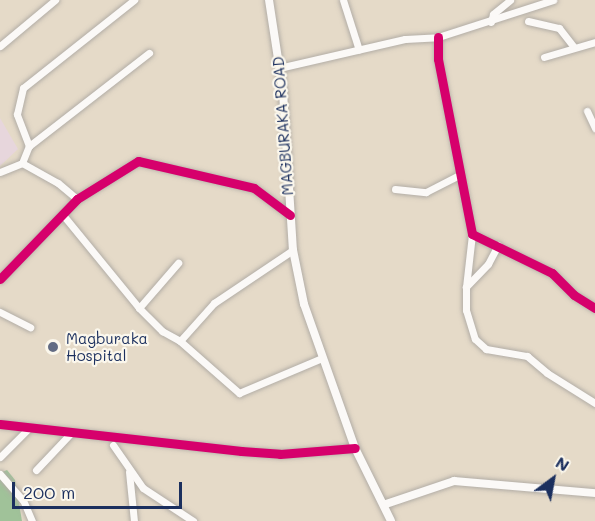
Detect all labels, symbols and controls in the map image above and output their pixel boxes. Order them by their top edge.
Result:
street label: MAGBURAKA ROAD [269,56,297,196]
place label: Magburaka Hospital [66,329,148,364]
marker: Magburaka Hospital [44,338,62,356]
north arrow [523,449,583,509]
text: N [552,451,574,475]
scale bar [15,470,184,508]
text: 200 m [23,480,75,504]

